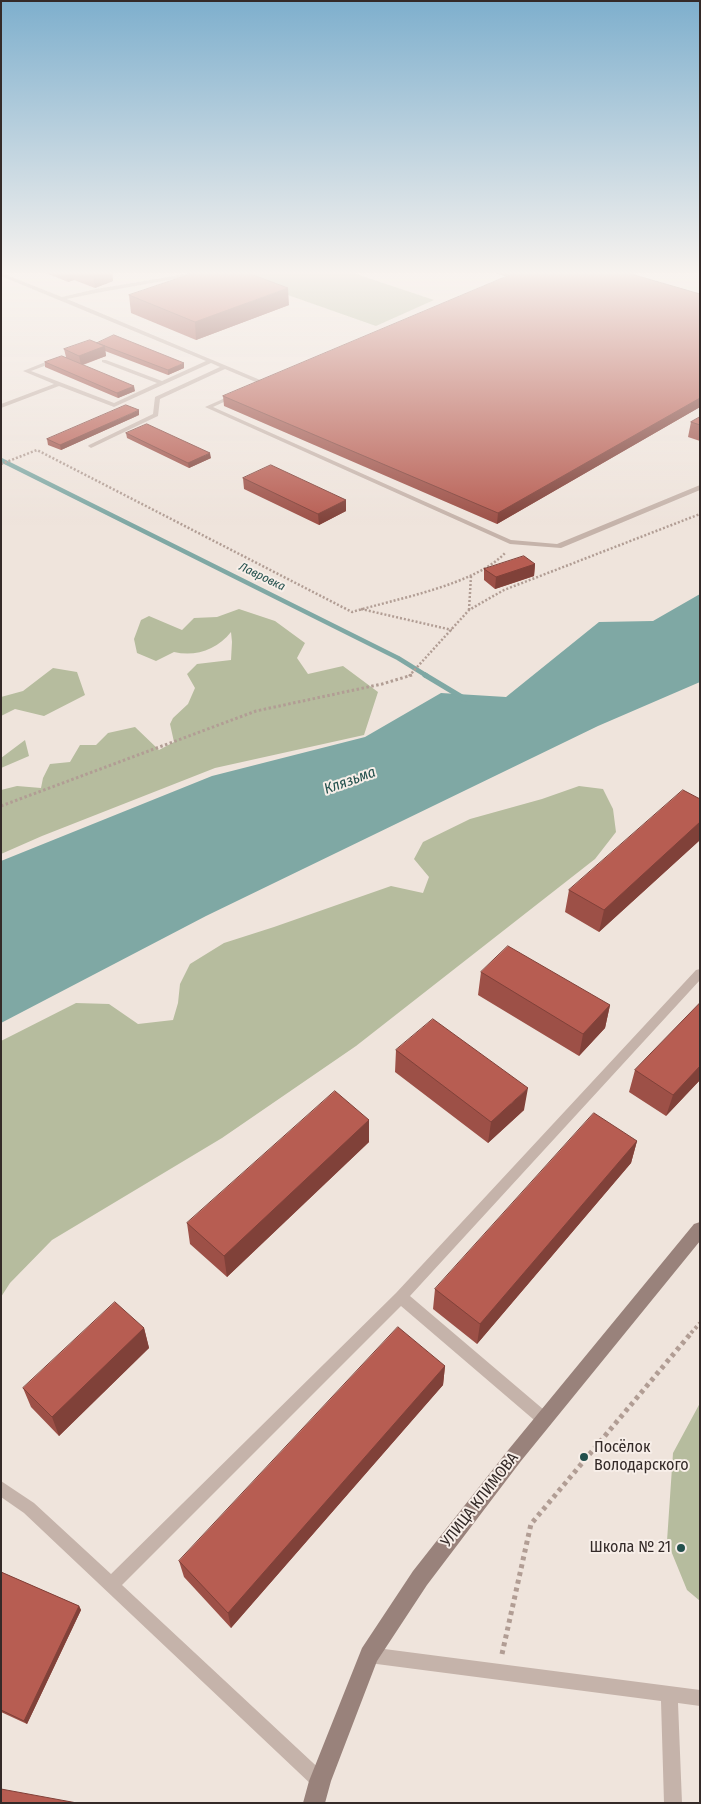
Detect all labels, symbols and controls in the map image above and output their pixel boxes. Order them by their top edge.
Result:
water label: Лавровка [237,560,287,594]
water label: Клязьма [322,763,378,799]
place label: Посёлок Володарского [594,1438,689,1476]
street label: УЛИЦА КЛИМОВА [437,1449,523,1551]
marker: Посёлок Володарского [578,1451,590,1463]
place label: Школа № 21 [590,1538,671,1558]
marker: Школа № 21 [675,1542,687,1554]

